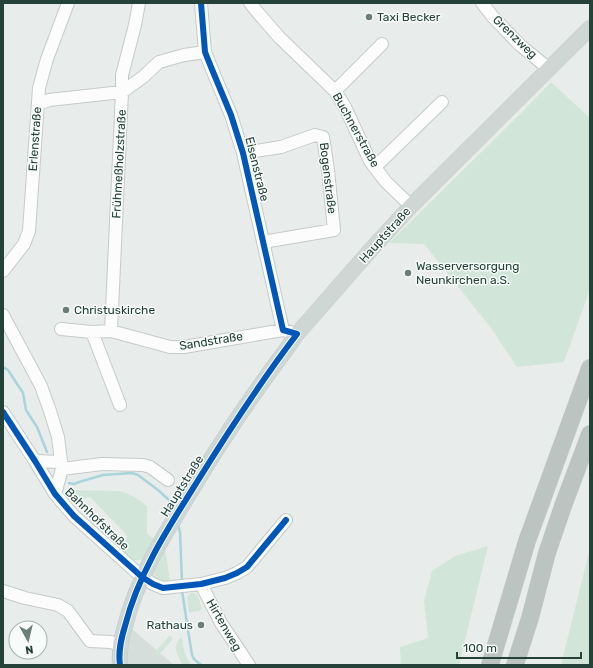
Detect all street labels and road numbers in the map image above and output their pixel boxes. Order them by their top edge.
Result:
street label: Grenzweg [490,12,540,62]
street label: Buchnerstraße [330,90,382,170]
street label: Erlenstraße [26,106,44,172]
street label: Frühmeßholzstraße [109,109,129,219]
street label: Eisenstraße [242,135,272,203]
street label: Bogenstraße [317,142,339,215]
street label: Hauptstraße [356,204,414,266]
street label: Sandstraße [178,329,244,353]
street label: Hauptstraße [158,452,207,519]
street label: Bahnhofstraße [62,485,132,553]
street label: Hirtenweg [203,596,245,654]

